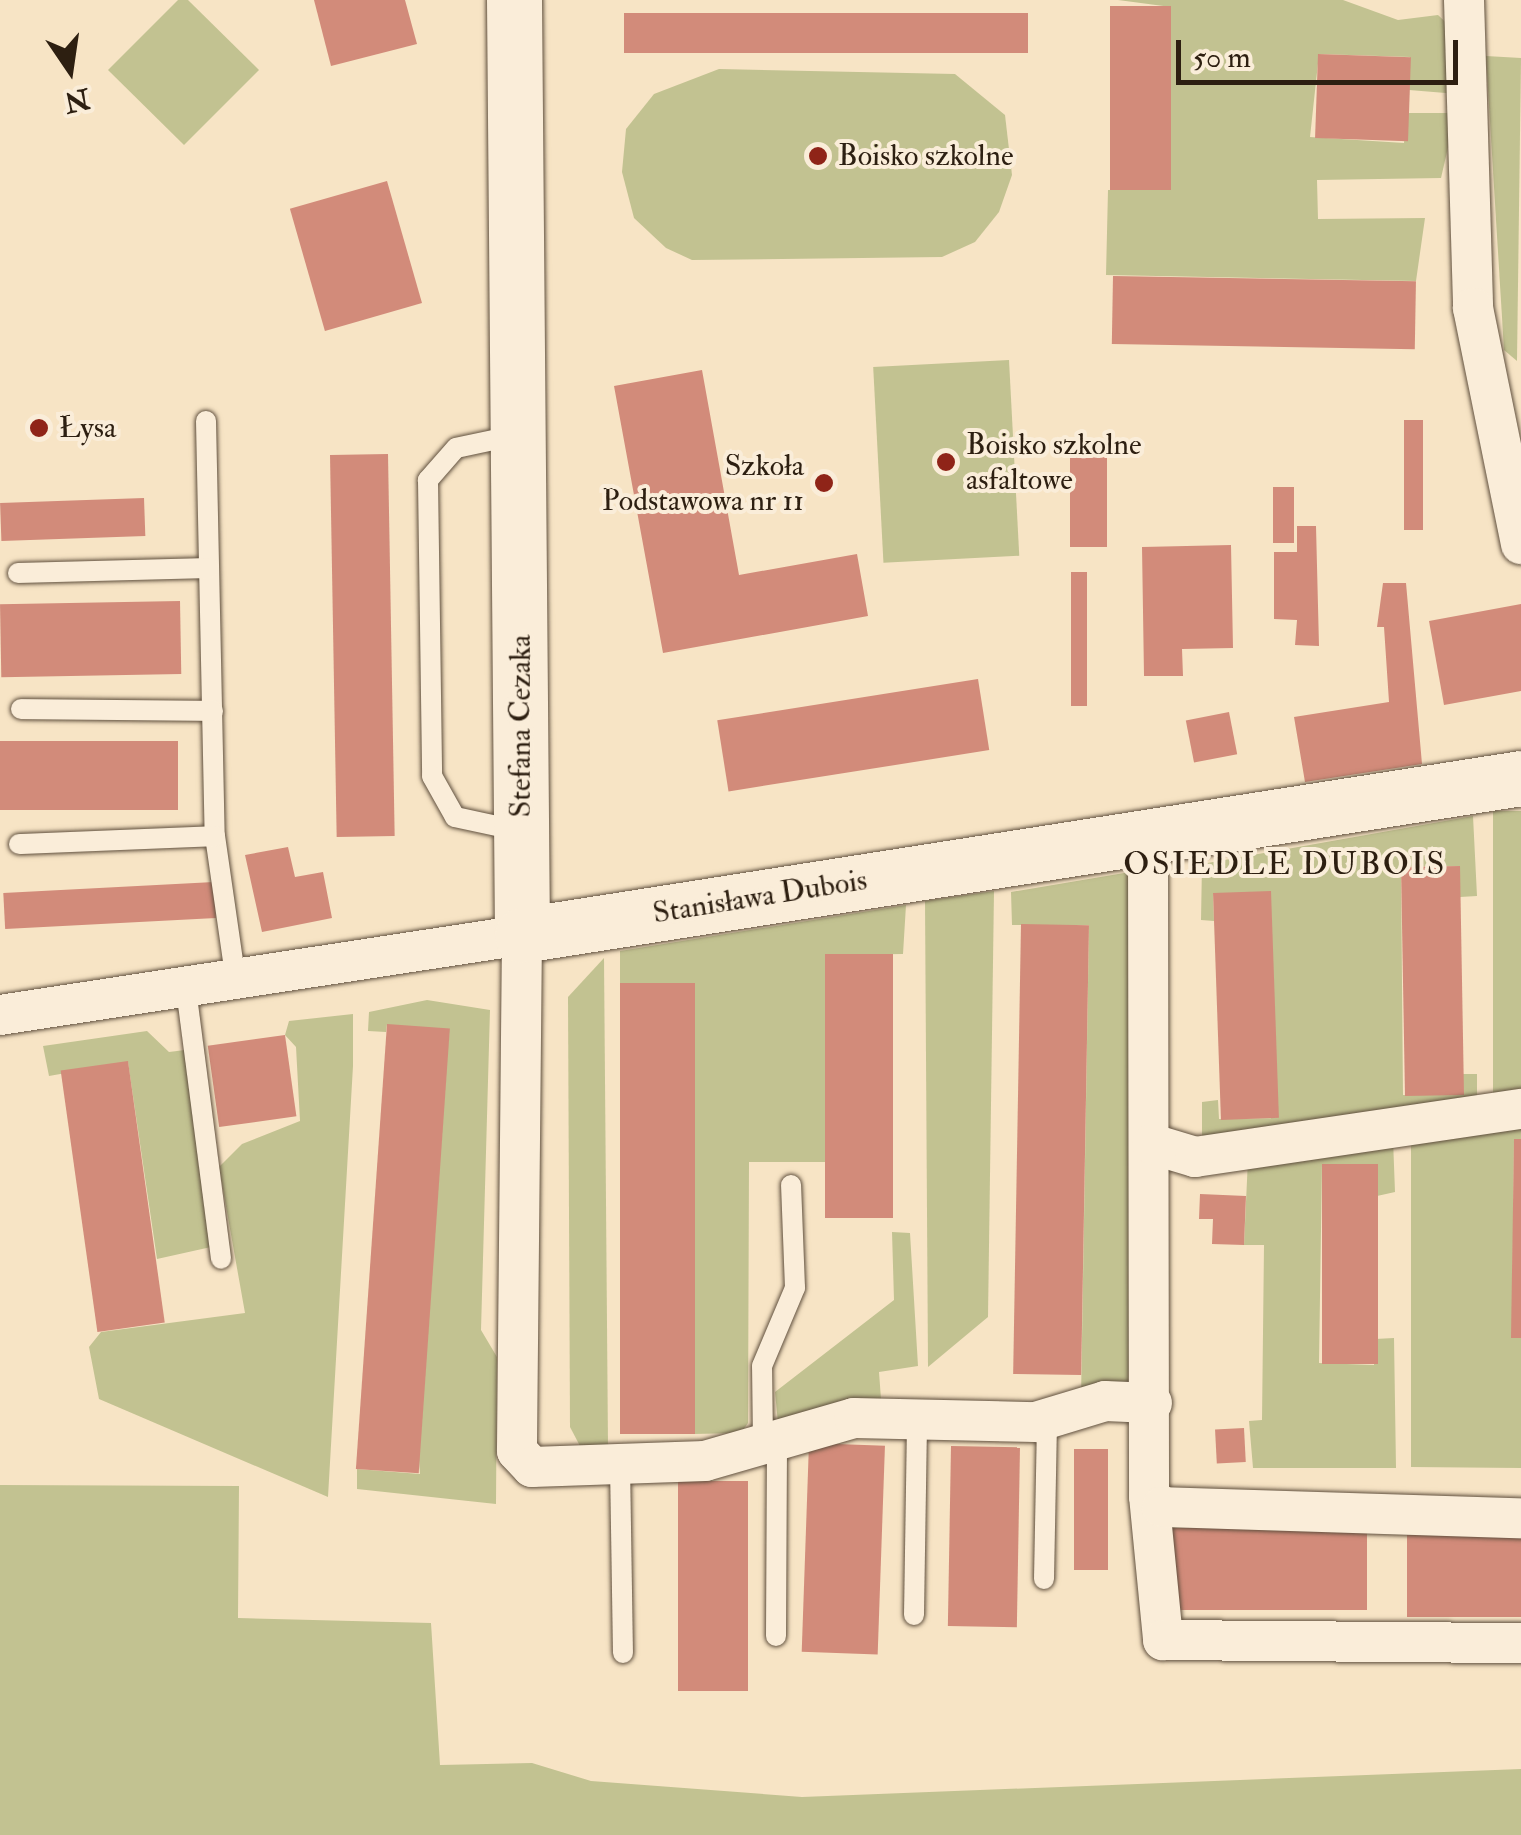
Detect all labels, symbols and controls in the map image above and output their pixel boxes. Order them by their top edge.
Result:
north arrow [20,20,120,120]
scale bar [1181,20,1464,82]
text: 50 m [1193,39,1251,76]
text: N [61,80,93,120]
place label: Boisko szkolne [838,138,1013,174]
marker: Boisko szkolne [807,145,829,167]
place label: Łysa [59,410,116,446]
marker: Łysa [28,417,50,439]
place label: Boisko szkolne asfaltowe [966,427,1141,498]
place label: Szkoła Podstawowa nr 11 [602,448,804,518]
marker: Boisko szkolne asfaltowe [935,451,957,473]
marker: Szkoła Podstawowa nr 11 [813,472,835,494]
street label: Stefana Cezaka [503,635,539,817]
district label: OSIEDLE DUBOIS [1123,845,1447,883]
street label: Stanisława Dubois [650,862,870,932]

